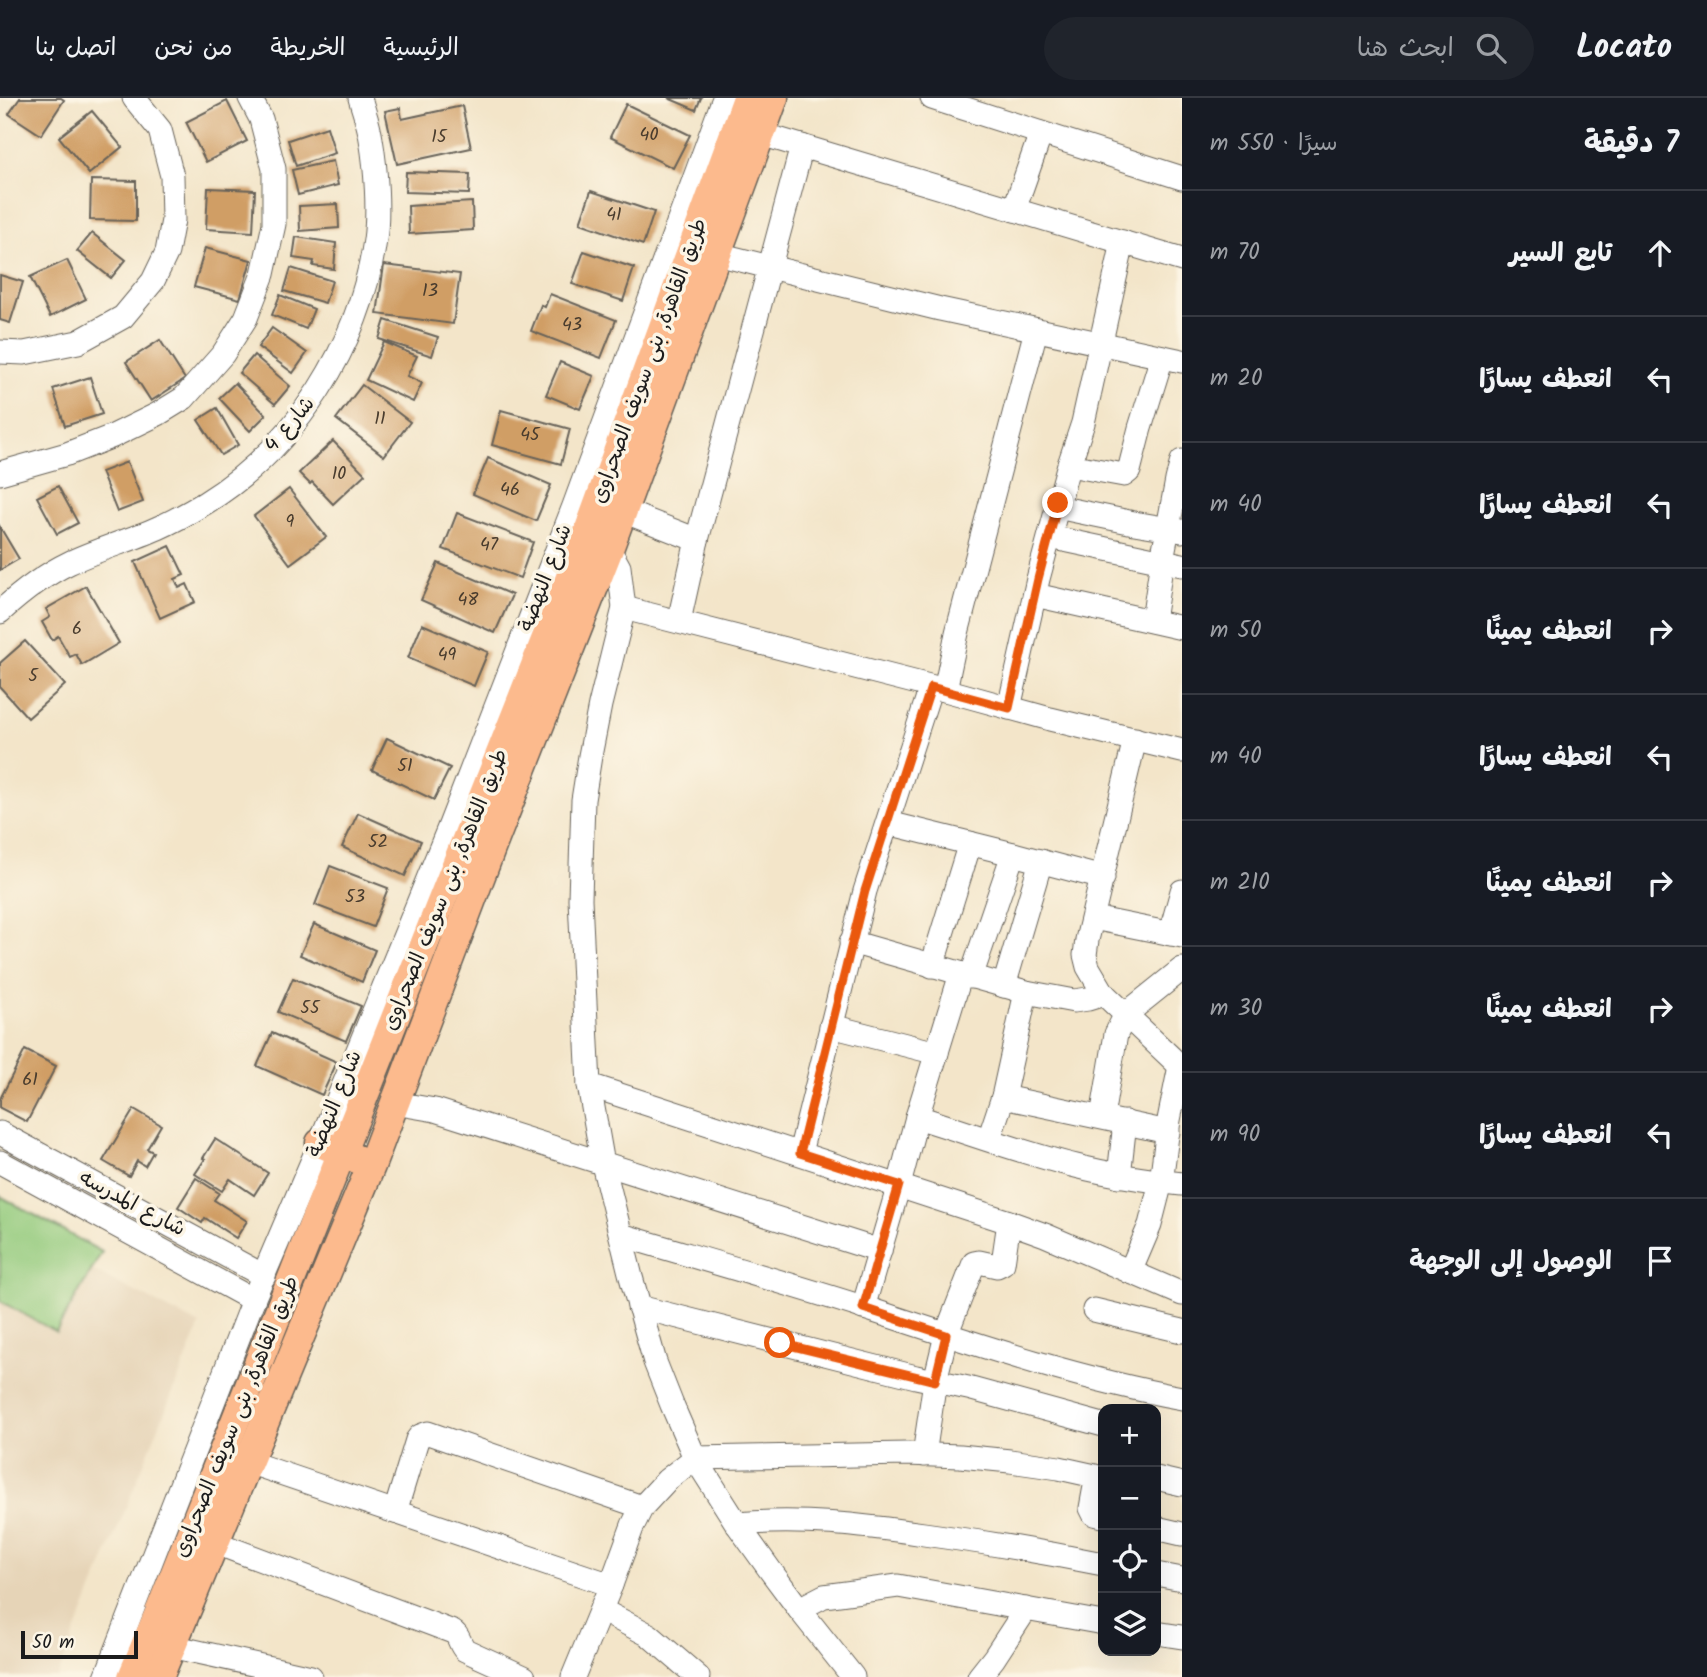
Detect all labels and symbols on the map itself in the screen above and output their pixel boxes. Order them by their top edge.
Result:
house number: 40 [640,121,658,150]
house number: 15 [431,123,448,152]
house number: 41 [606,201,622,230]
street label: طريق القاهرة, بنى سويف الصحراوى [583,214,717,508]
house number: 13 [422,277,438,306]
house number: 43 [562,311,582,340]
street label: شارع 4 [256,389,324,461]
house number: 11 [374,405,386,434]
house number: 45 [520,421,541,450]
house number: 10 [332,460,346,489]
house number: 46 [500,476,520,505]
route end [1042,487,1073,518]
house number: 9 [286,508,295,537]
street label: شارع النهضة [510,519,582,637]
house number: 47 [480,531,499,560]
house number: 48 [458,586,479,615]
house number: 6 [72,615,82,644]
house number: 49 [438,641,457,670]
house number: 5 [28,662,39,691]
street label: طريق القاهرة, بنى سويف الصحراوى [374,744,518,1036]
house number: 51 [397,752,413,781]
house number: 52 [368,828,388,857]
house number: 53 [345,883,365,912]
house number: 55 [300,994,321,1023]
street label: شارع النهضة [299,1045,371,1163]
house number: 61 [22,1066,38,1095]
street label: شارع المدرسه [73,1162,191,1246]
street label: طريق القاهرة, بنى سويف الصحراوى [165,1271,309,1563]
route start [764,1327,795,1358]
scale bar [21,1628,138,1660]

